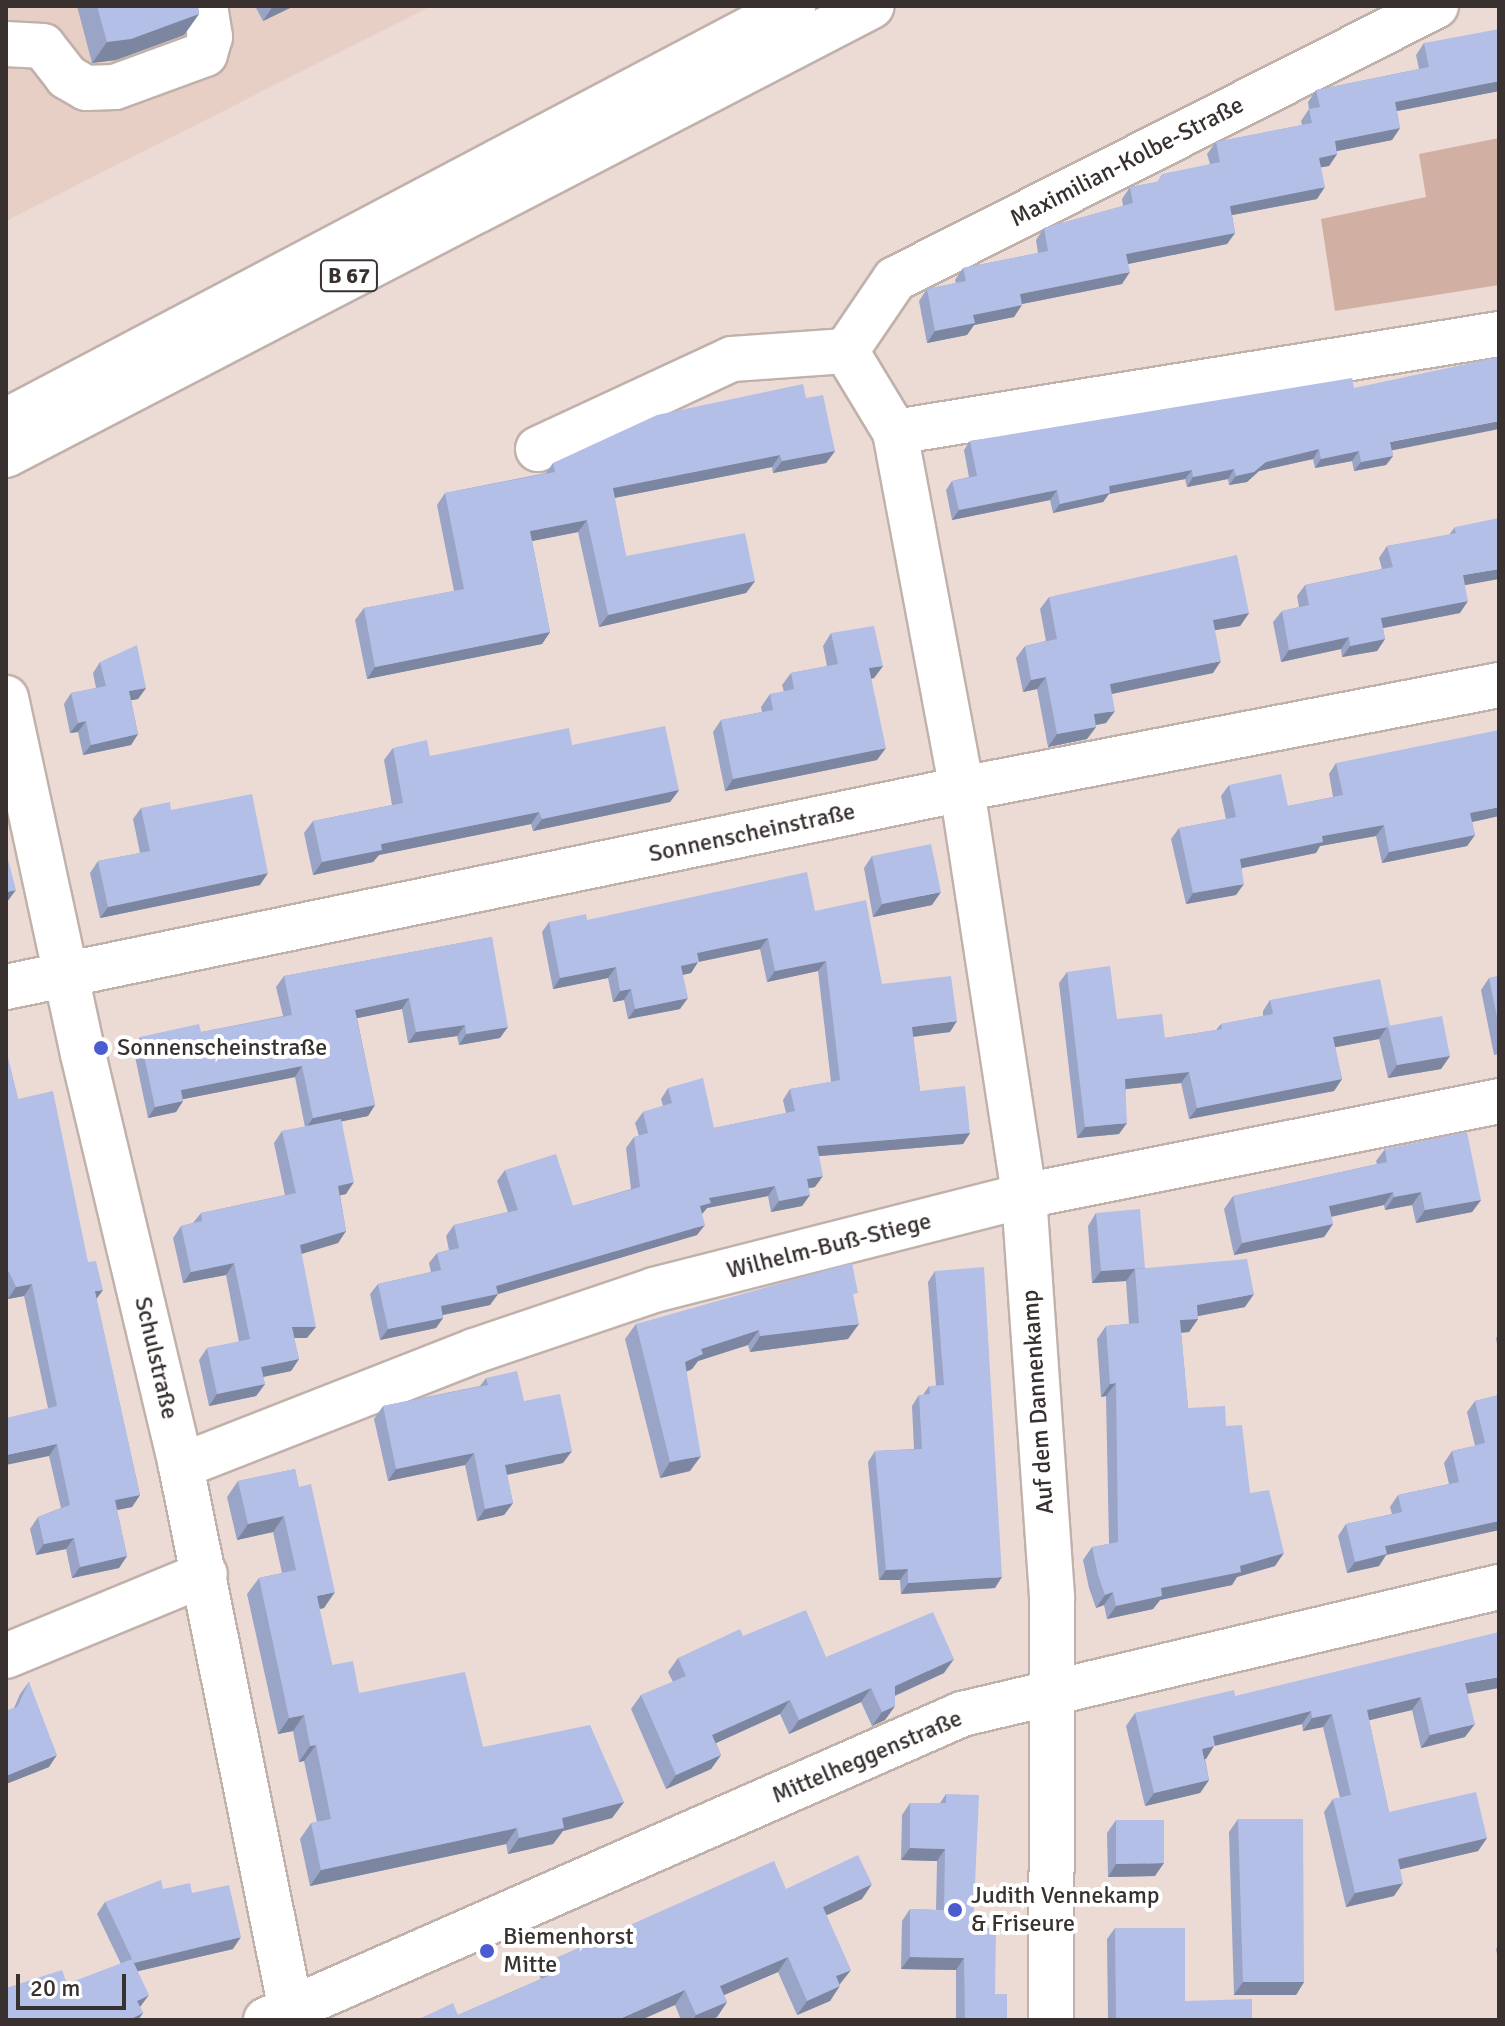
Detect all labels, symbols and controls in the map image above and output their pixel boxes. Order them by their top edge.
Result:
street label: Maximilian-Kolbe-Straße [1006,91,1248,233]
road number: B 67 [319,258,379,294]
street label: Sonnenscheinstraße [646,797,858,869]
place label: Sonnenscheinstraße [117,1034,327,1062]
marker: Sonnenscheinstraße [92,1039,110,1057]
street label: Wilhelm-Buß-Stiege [724,1207,934,1285]
street label: Auf dem Dannenkamp [1016,1289,1060,1515]
street label: Schulstraße [128,1294,184,1422]
street label: Mittelheggenstraße [768,1704,966,1810]
place label: Judith Vennekamp & Friseure [971,1882,1159,1938]
marker: Judith Vennekamp & Friseure [946,1901,964,1919]
place label: Biemenhorst Mitte [503,1923,634,1979]
marker: Biemenhorst Mitte [478,1942,496,1960]
scale bar [20,1958,130,2008]
text: 20 m [30,1973,80,2003]

